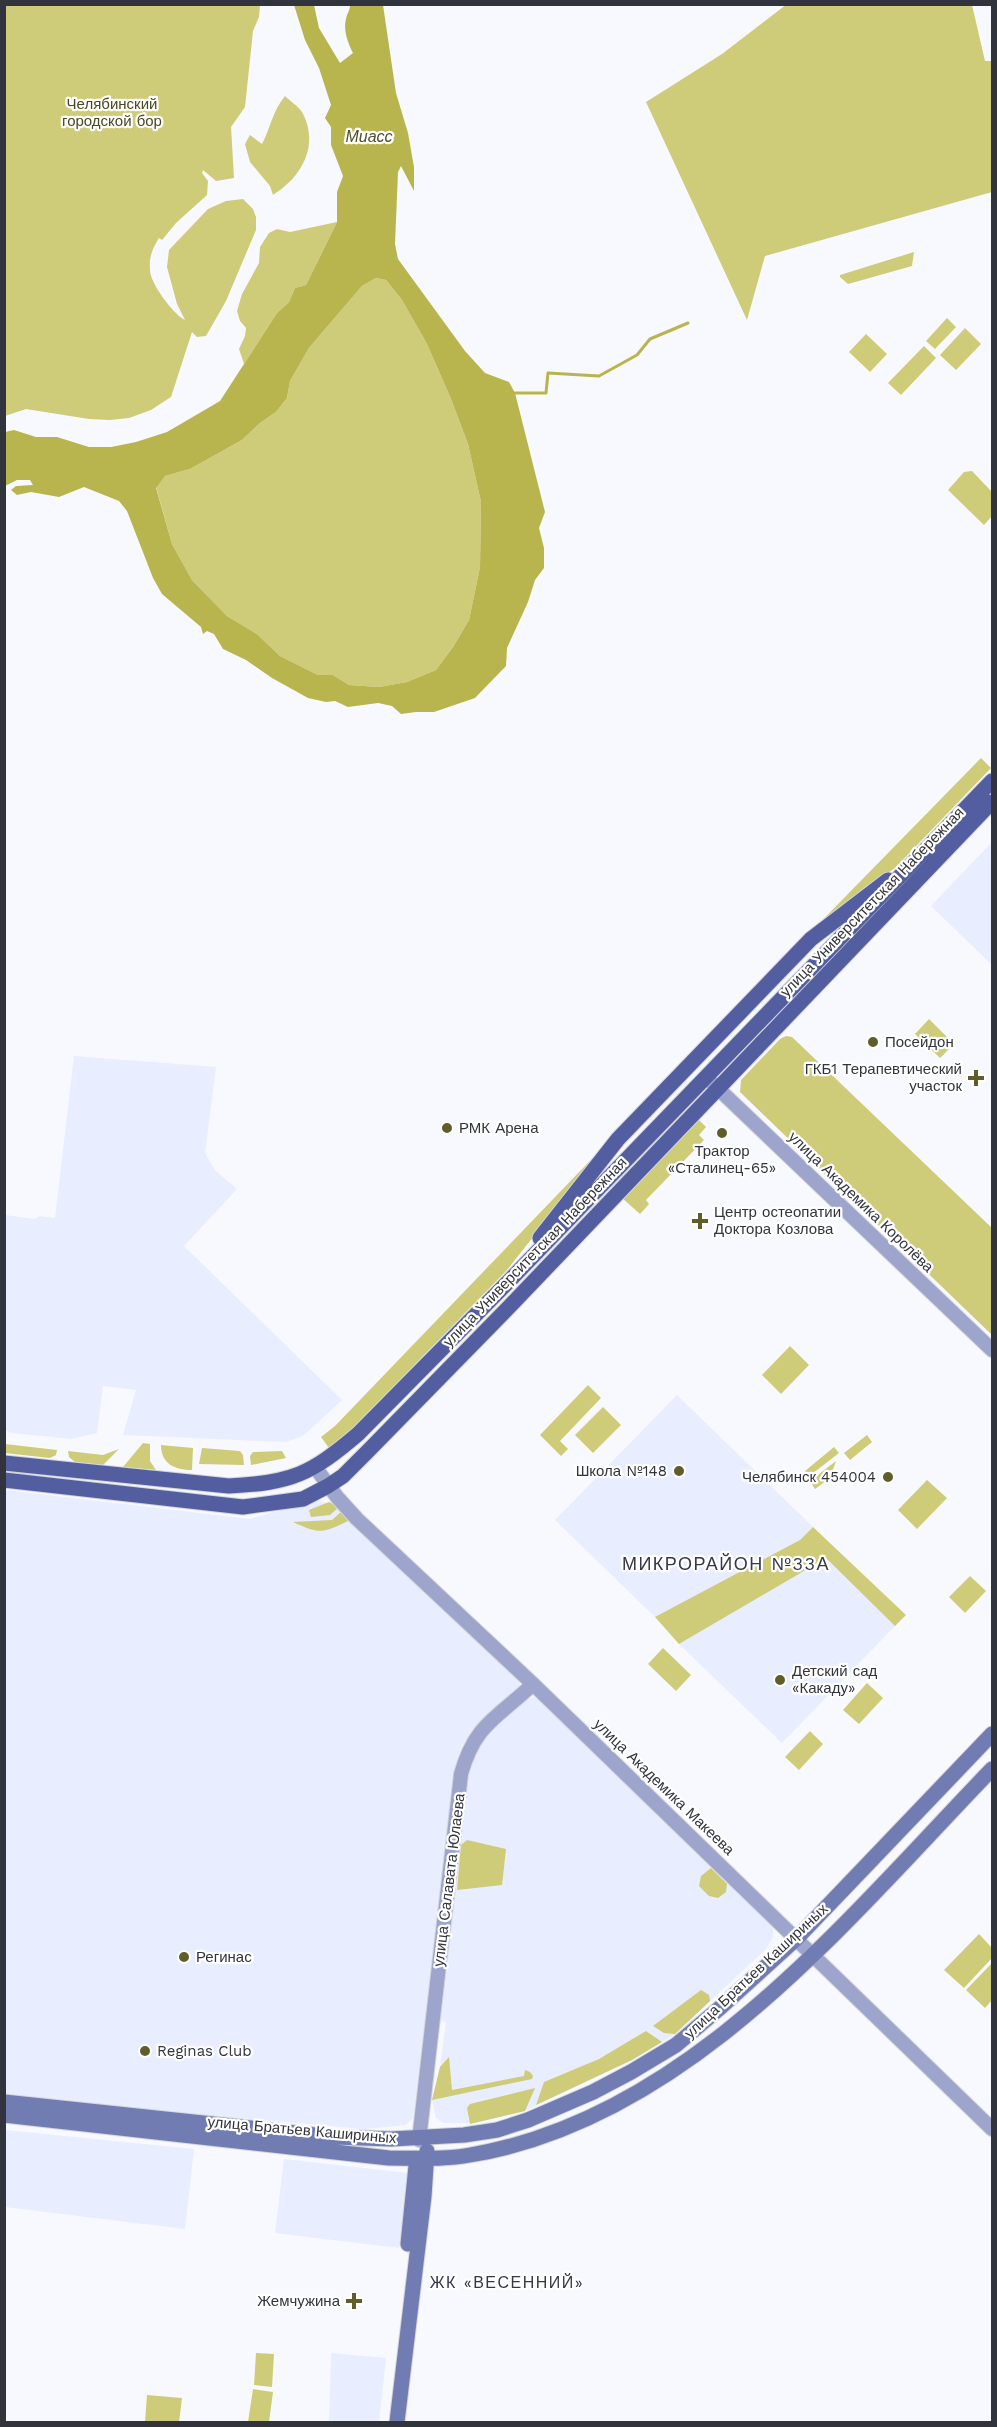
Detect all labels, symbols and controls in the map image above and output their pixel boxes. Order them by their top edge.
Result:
park label: Челябинский городской бор [62,95,162,130]
water label: Миасс [345,127,393,146]
street label: улица Университетская Набережная [776,803,968,1001]
place label: Посейдон [885,1033,954,1051]
marker: Посейдон [866,1035,880,1049]
place label: ГКБ1 Терапевтический участок [805,1060,962,1095]
marker: ГКБ1 Терапевтический участок [967,1069,985,1087]
place label: РМК Арена [459,1119,539,1137]
marker: РМК Арена [440,1121,454,1135]
marker: Трактор «Сталинец-65» [715,1126,729,1140]
street label: улица Академика Королёва [785,1128,938,1276]
place label: Трактор «Сталинец-65» [668,1142,776,1177]
street label: улица Университетская Набережная [439,1153,631,1351]
place label: Центр остеопатии Доктора Козлова [714,1203,841,1238]
marker: Центр остеопатии Доктора Козлова [691,1212,709,1230]
place label: Школа №148 [576,1462,667,1480]
marker: Школа №148 [672,1464,686,1478]
place label: Челябинск 454004 [742,1468,876,1486]
marker: Челябинск 454004 [881,1470,895,1484]
district label: МИКРОРАЙОН №33А [622,1553,830,1574]
place label: Детский сад «Какаду» [792,1662,877,1697]
marker: Детский сад «Какаду» [773,1673,787,1687]
street label: улица Академика Макеева [590,1715,738,1859]
street label: улица Салавата Юлаева [429,1791,469,1968]
street label: улица Братьев Кашириных [681,1899,832,2042]
place label: Регинас [196,1948,252,1966]
marker: Регинас [177,1950,191,1964]
place label: Reginas Club [157,2042,252,2060]
marker: Reginas Club [138,2044,152,2058]
street label: улица Братьев Кашириных [207,2113,398,2147]
district label: ЖК «ВЕСЕННИЙ» [430,2273,584,2292]
place label: Жемчужина [257,2292,341,2310]
marker: Жемчужина [345,2292,363,2310]

